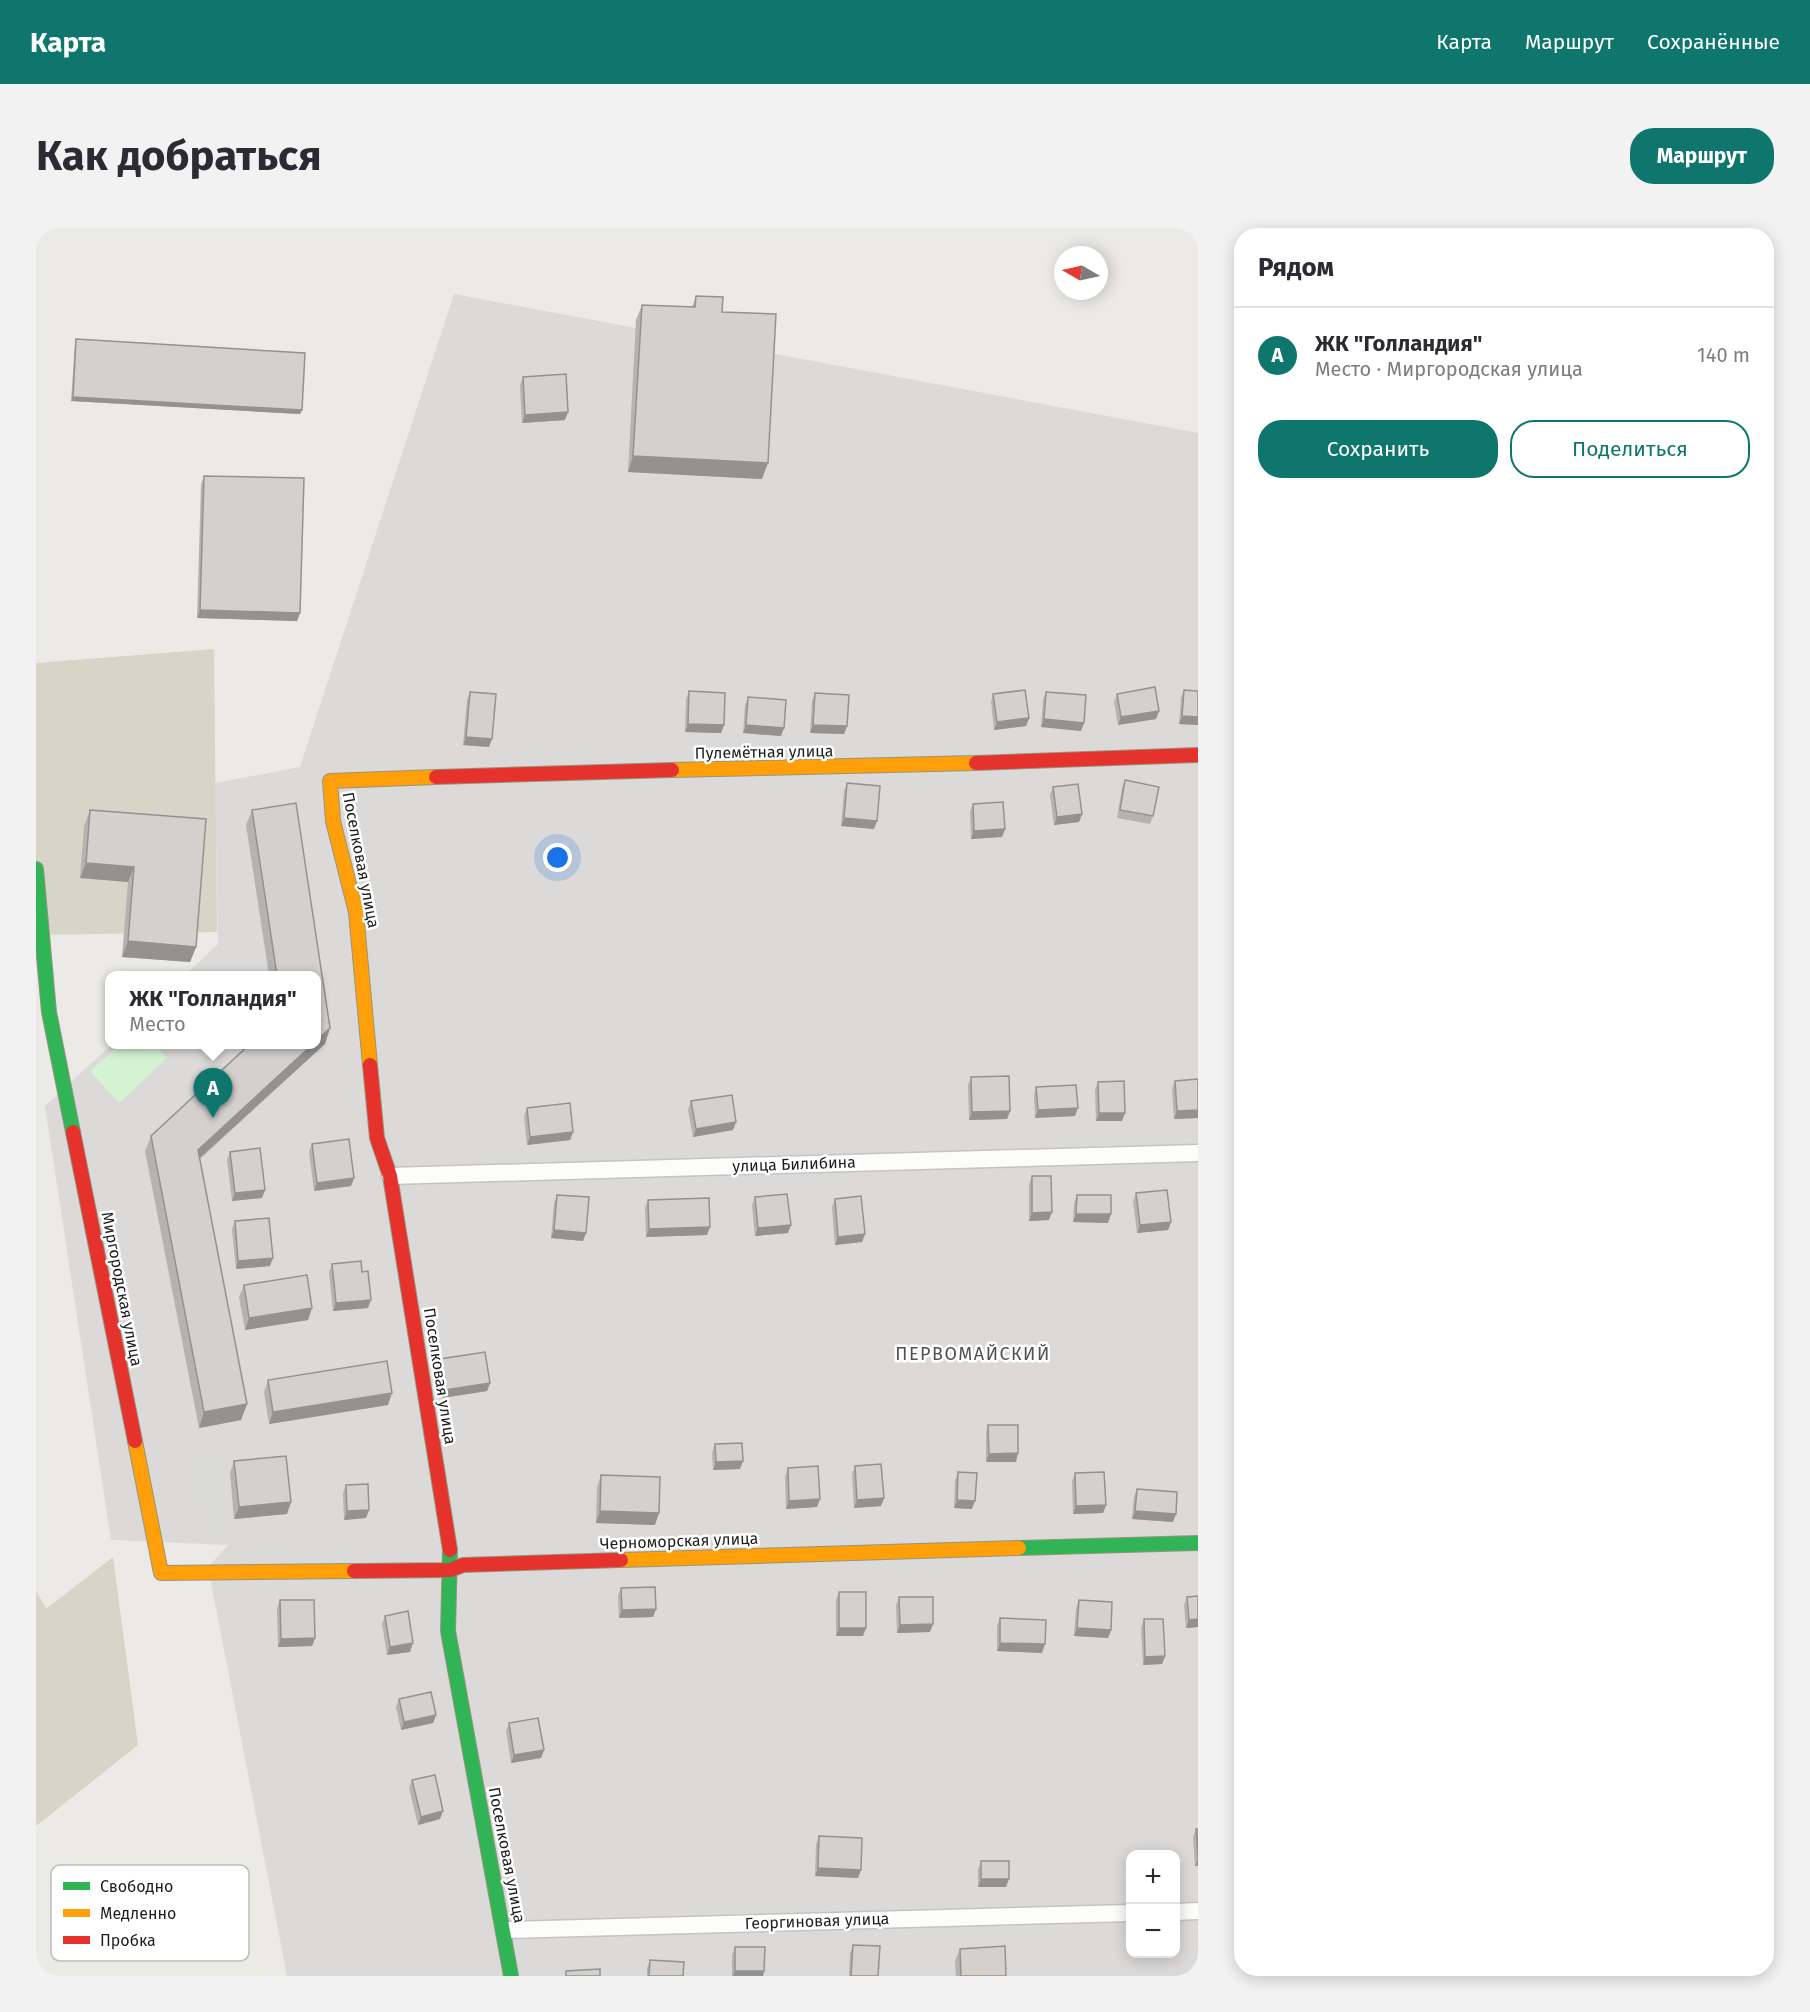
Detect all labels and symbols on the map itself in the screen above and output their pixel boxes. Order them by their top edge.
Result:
north arrow [1054,246,1108,300]
street label: Пулемётная улица [695,741,833,763]
street label: Поселковая улица [339,790,383,930]
your location [543,843,572,872]
pin: A [194,1068,232,1118]
street label: улица Билибина [732,1152,856,1176]
street label: Миргородская улица [98,1210,146,1368]
street label: Поселковая улица [420,1306,460,1446]
district label: ПЕРВОМАЙСКИЙ [895,1343,1051,1365]
street label: Черноморская улица [599,1529,759,1553]
street label: Поселковая улица [485,1785,529,1925]
legend [51,1865,249,1961]
text: Свободно [100,1877,173,1896]
text: Медленно [100,1904,176,1923]
street label: Георгиновая улица [744,1909,890,1933]
text: Пробка [100,1931,156,1950]

